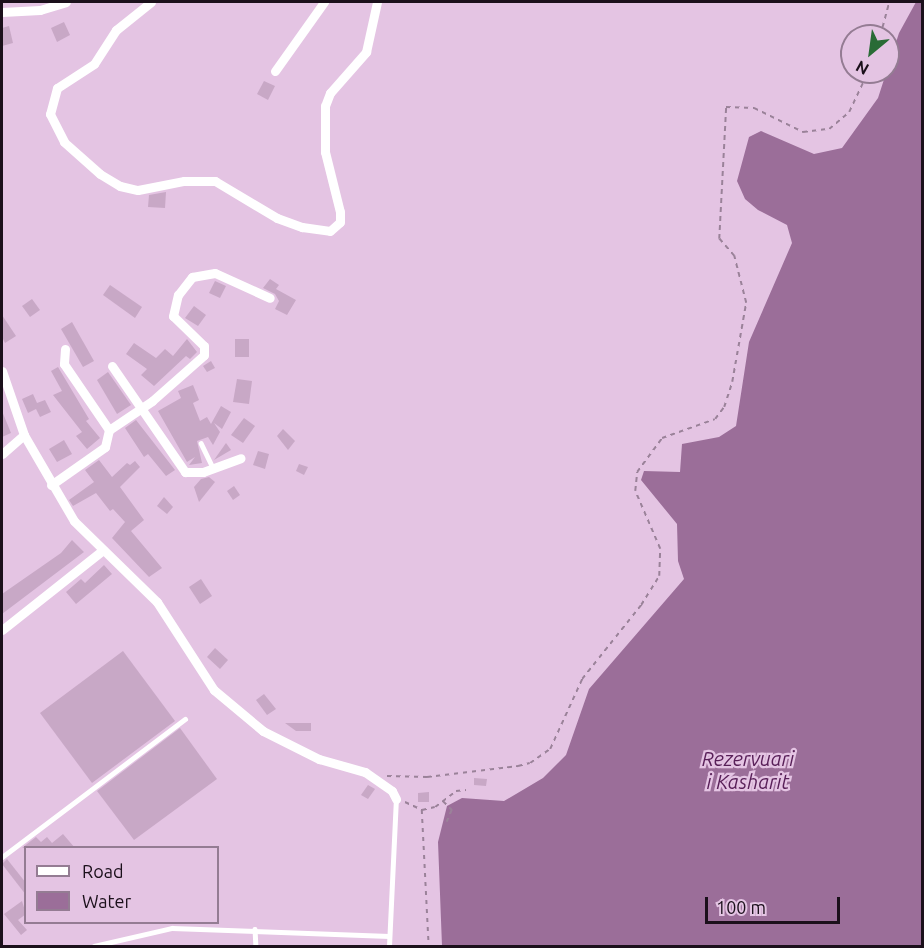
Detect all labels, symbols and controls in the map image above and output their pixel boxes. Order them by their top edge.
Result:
north arrow [840,24,900,84]
text: N [853,57,872,79]
water label: Rezervuari i Kasharit [702,747,794,794]
legend [24,846,219,924]
text: Road [82,861,124,881]
scale bar [708,885,843,923]
text: Water [82,891,131,911]
text: 100 m [716,897,766,917]

